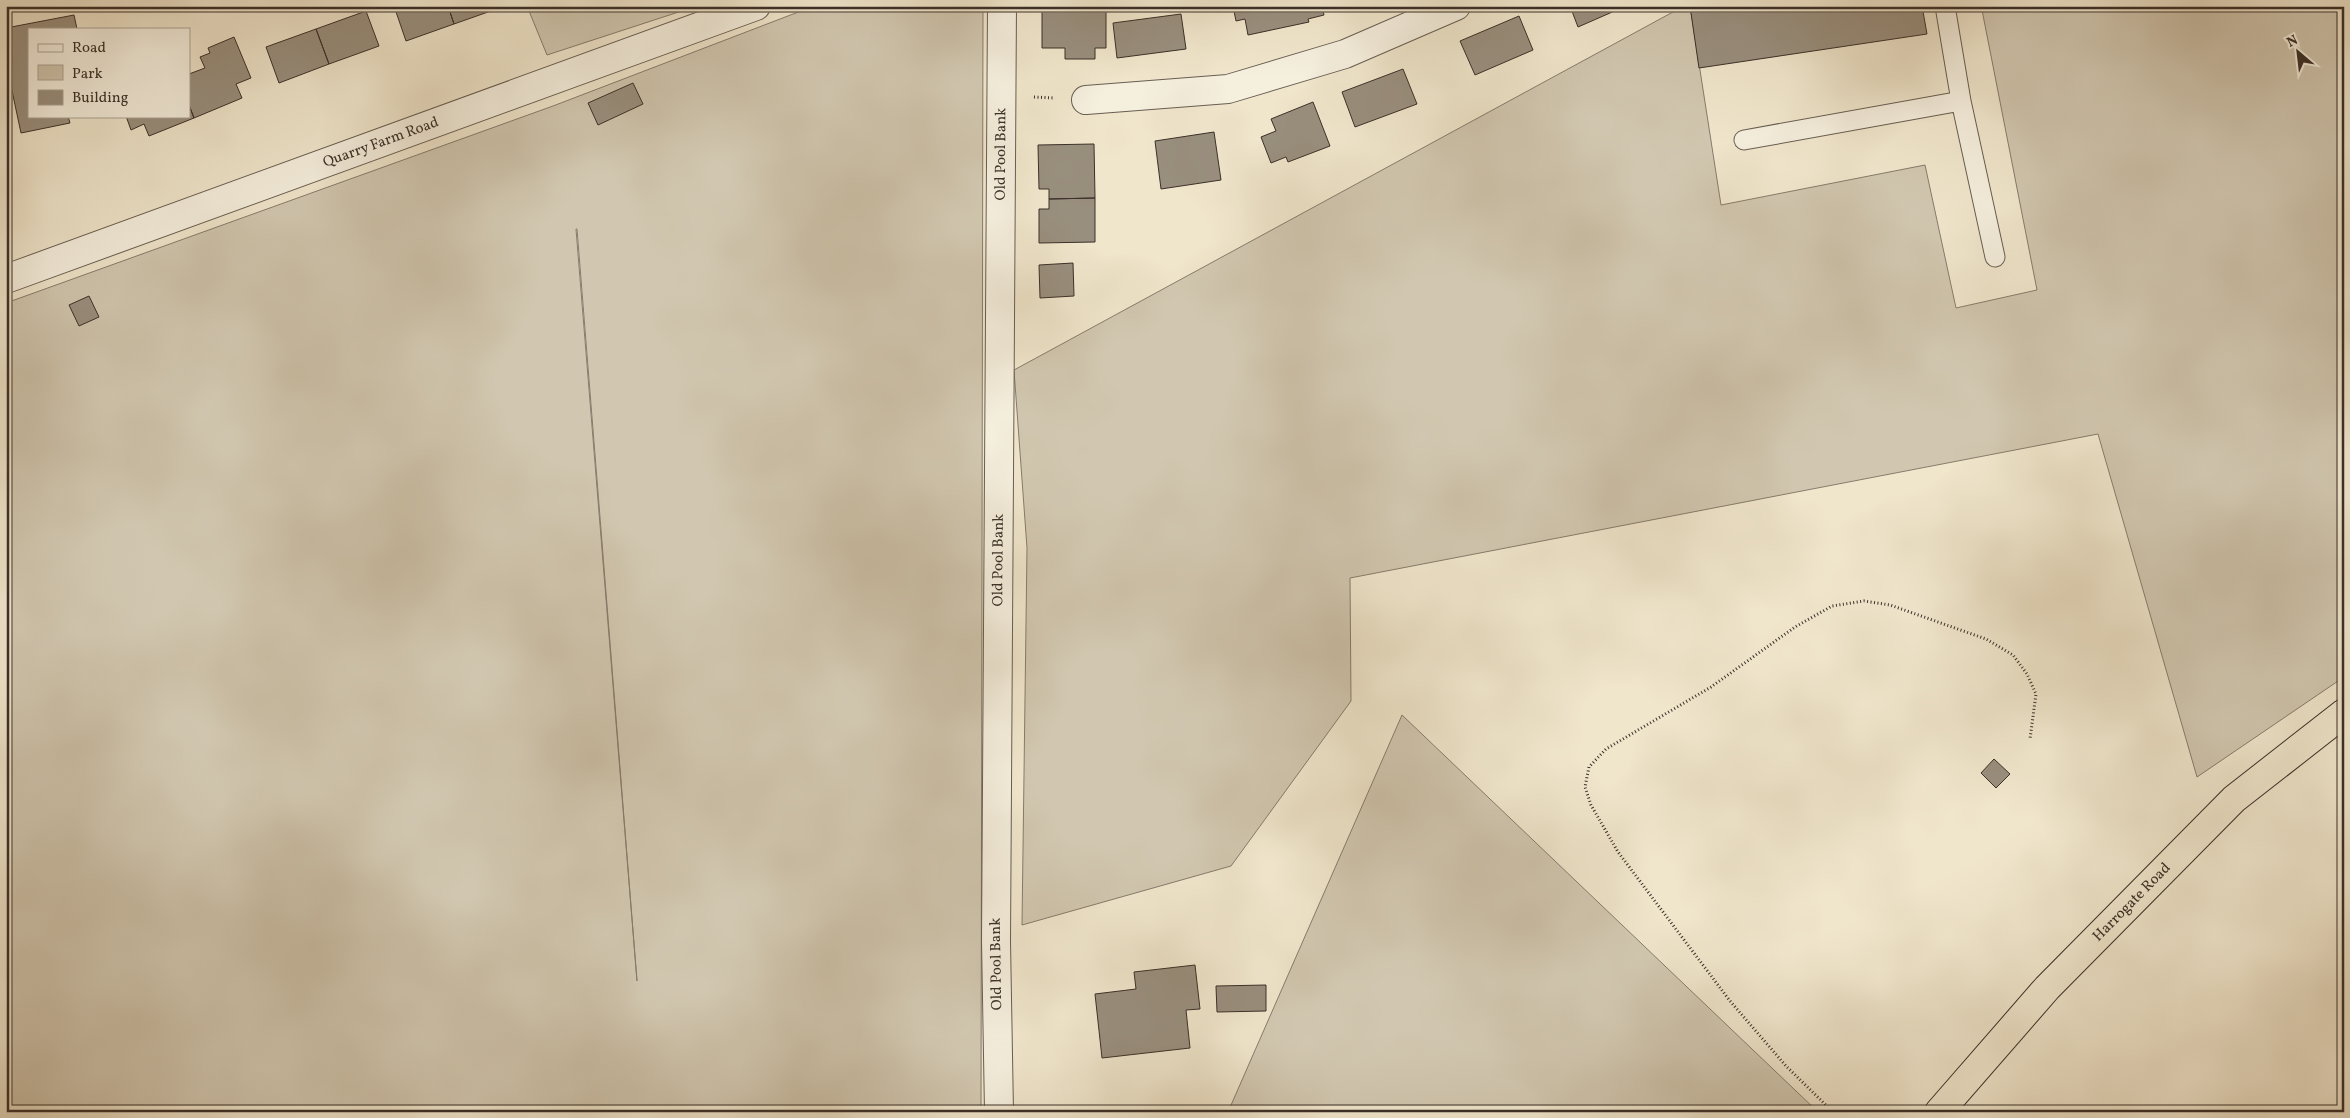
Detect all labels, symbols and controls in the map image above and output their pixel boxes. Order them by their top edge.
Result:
legend [28,28,190,118]
north arrow [2272,28,2322,78]
text: N [2284,31,2302,53]
text: Road [72,38,106,59]
text: Park [72,64,103,85]
text: Building [72,88,129,109]
street label: Old Pool Bank [990,108,1012,200]
street label: Quarry Farm Road [320,112,442,173]
street label: Old Pool Bank [988,514,1009,606]
street label: Harrogate Road [2088,858,2176,946]
street label: Old Pool Bank [986,918,1008,1010]

